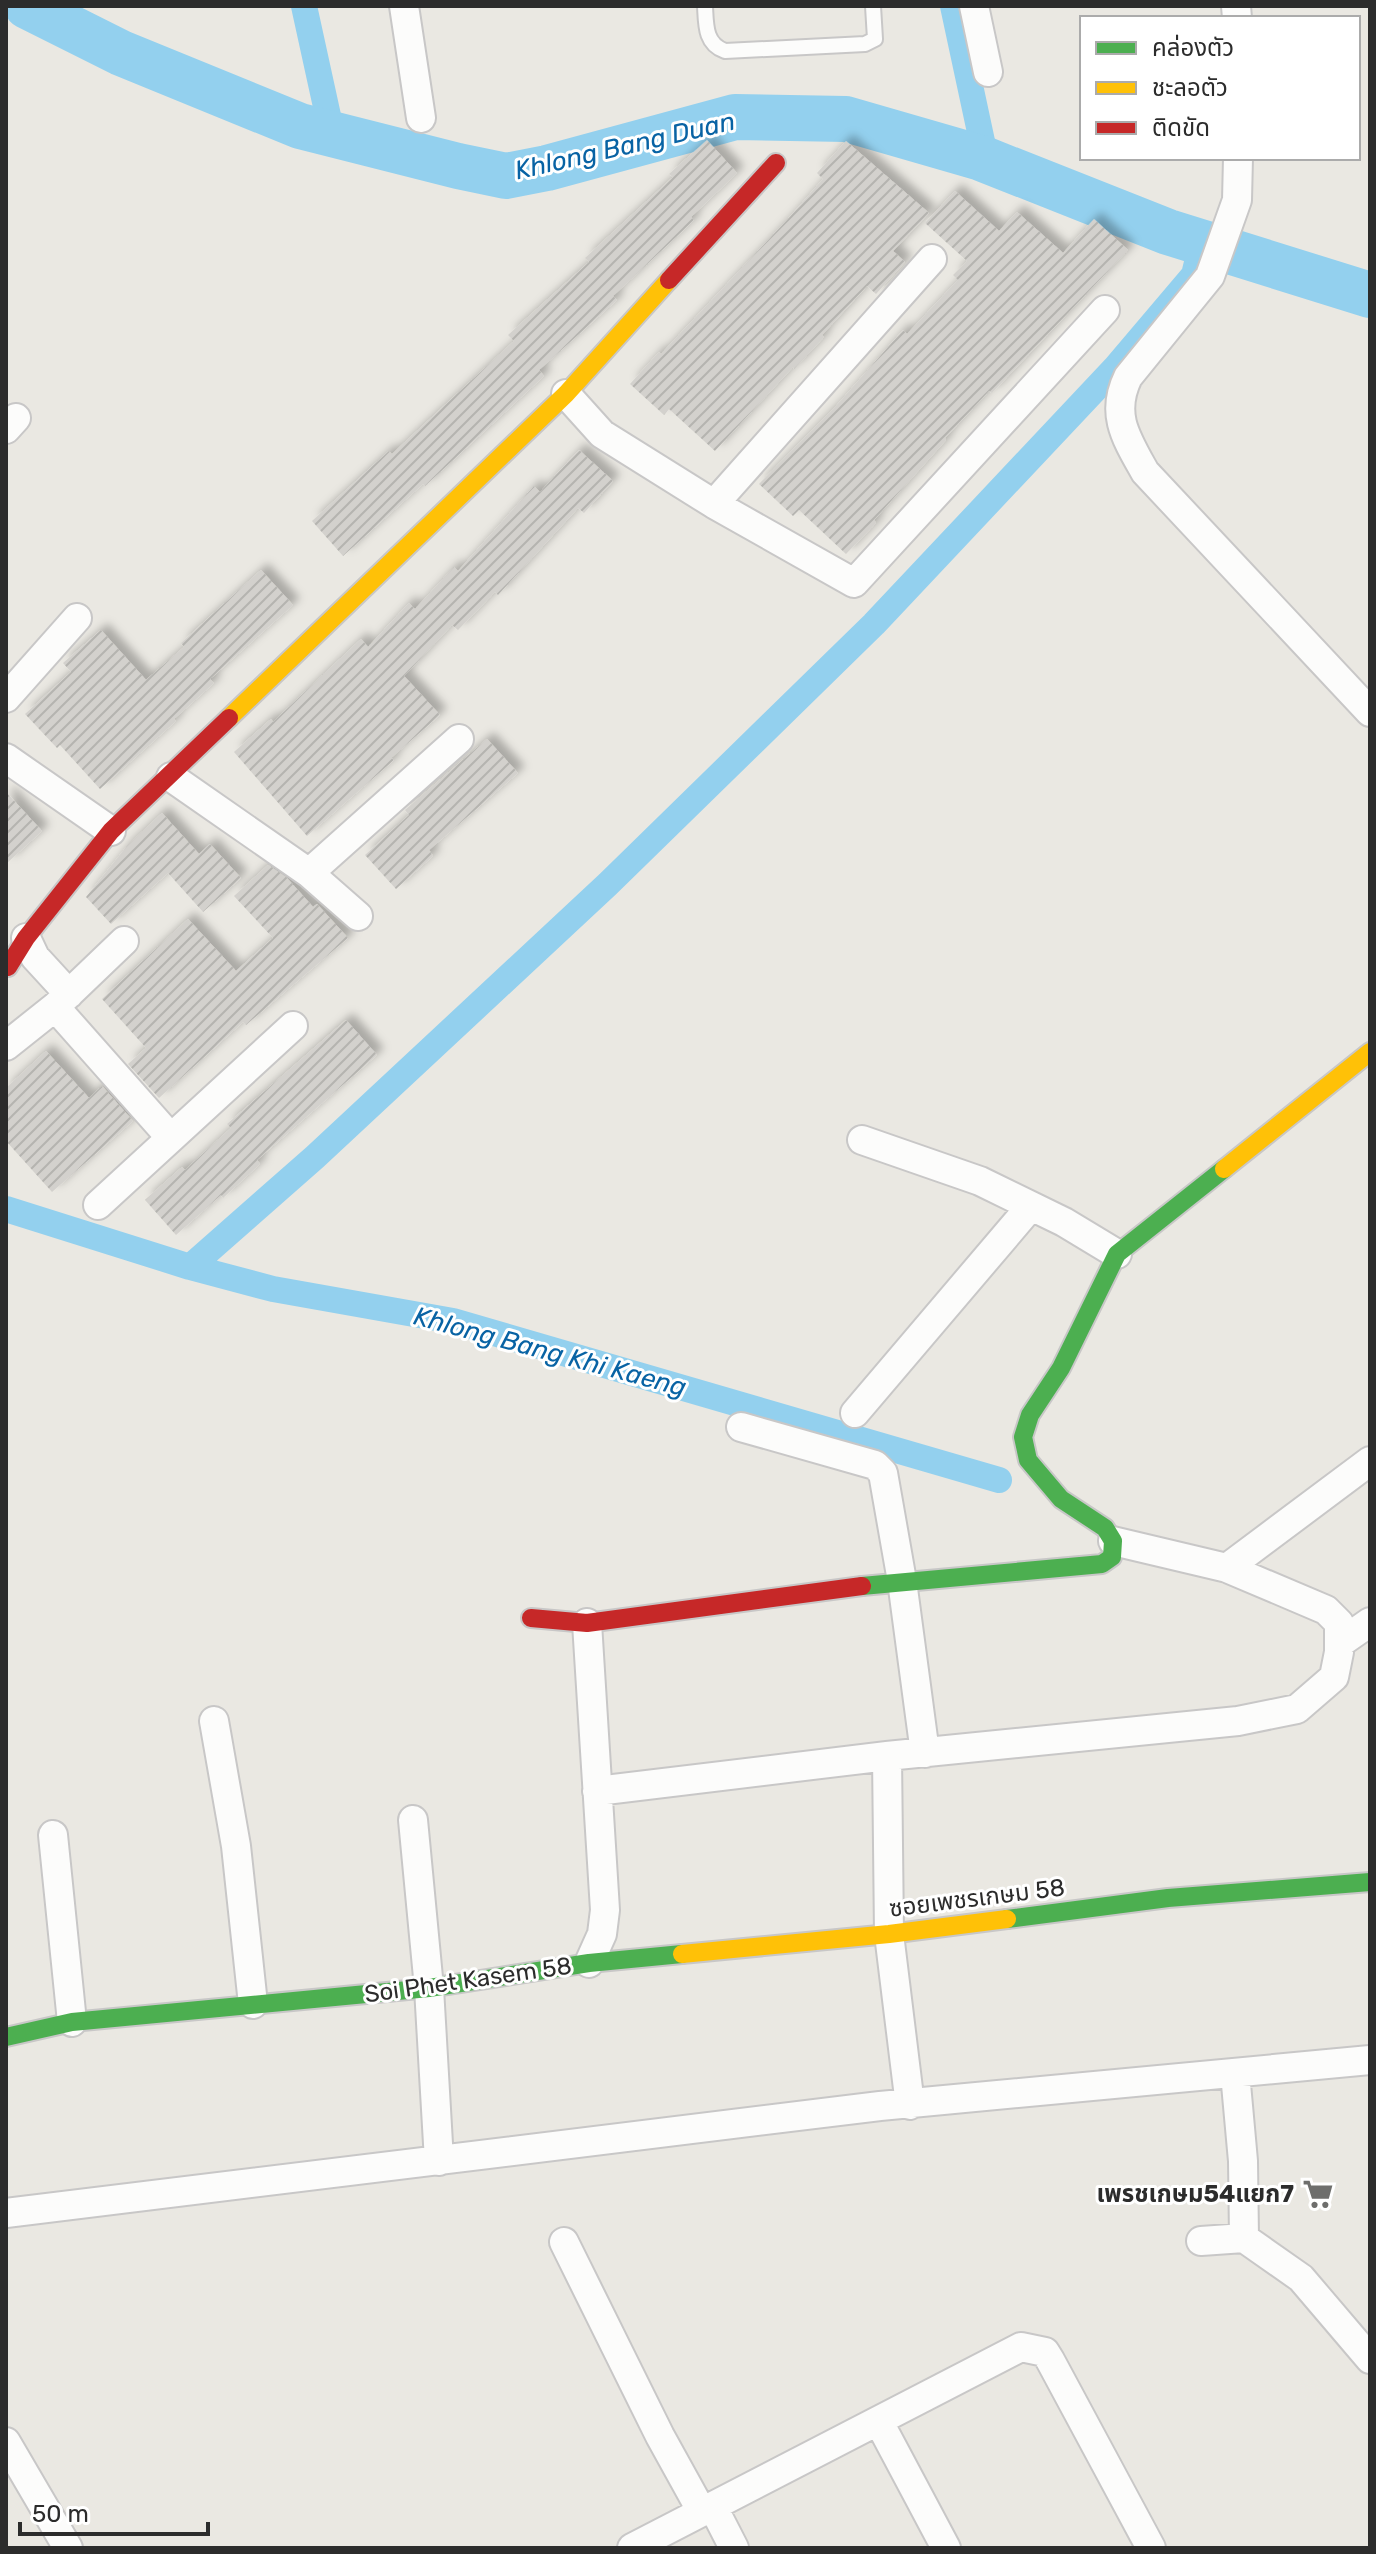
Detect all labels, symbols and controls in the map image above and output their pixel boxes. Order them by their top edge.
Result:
legend [1080,16,1360,160]
text: คล่องตัว [1152,34,1234,62]
text: ชะลอตัว [1152,74,1228,102]
water label: Khlong Bang Duan [512,106,738,186]
text: ติดขัด [1152,114,1210,142]
water label: Khlong Bang Khi Kaeng [410,1301,690,1403]
street label: ซอยเพชรเกษม 58 [888,1873,1066,1923]
street label: Soi Phet Kasem 58 [363,1952,573,2008]
supermarket icon: เพรชเกษม54แยก7 [1301,2177,1335,2211]
place label: เพรชเกษม54แยก7 [1097,2180,1294,2208]
scale bar [20,2486,208,2536]
text: 50 m [32,2500,89,2528]

